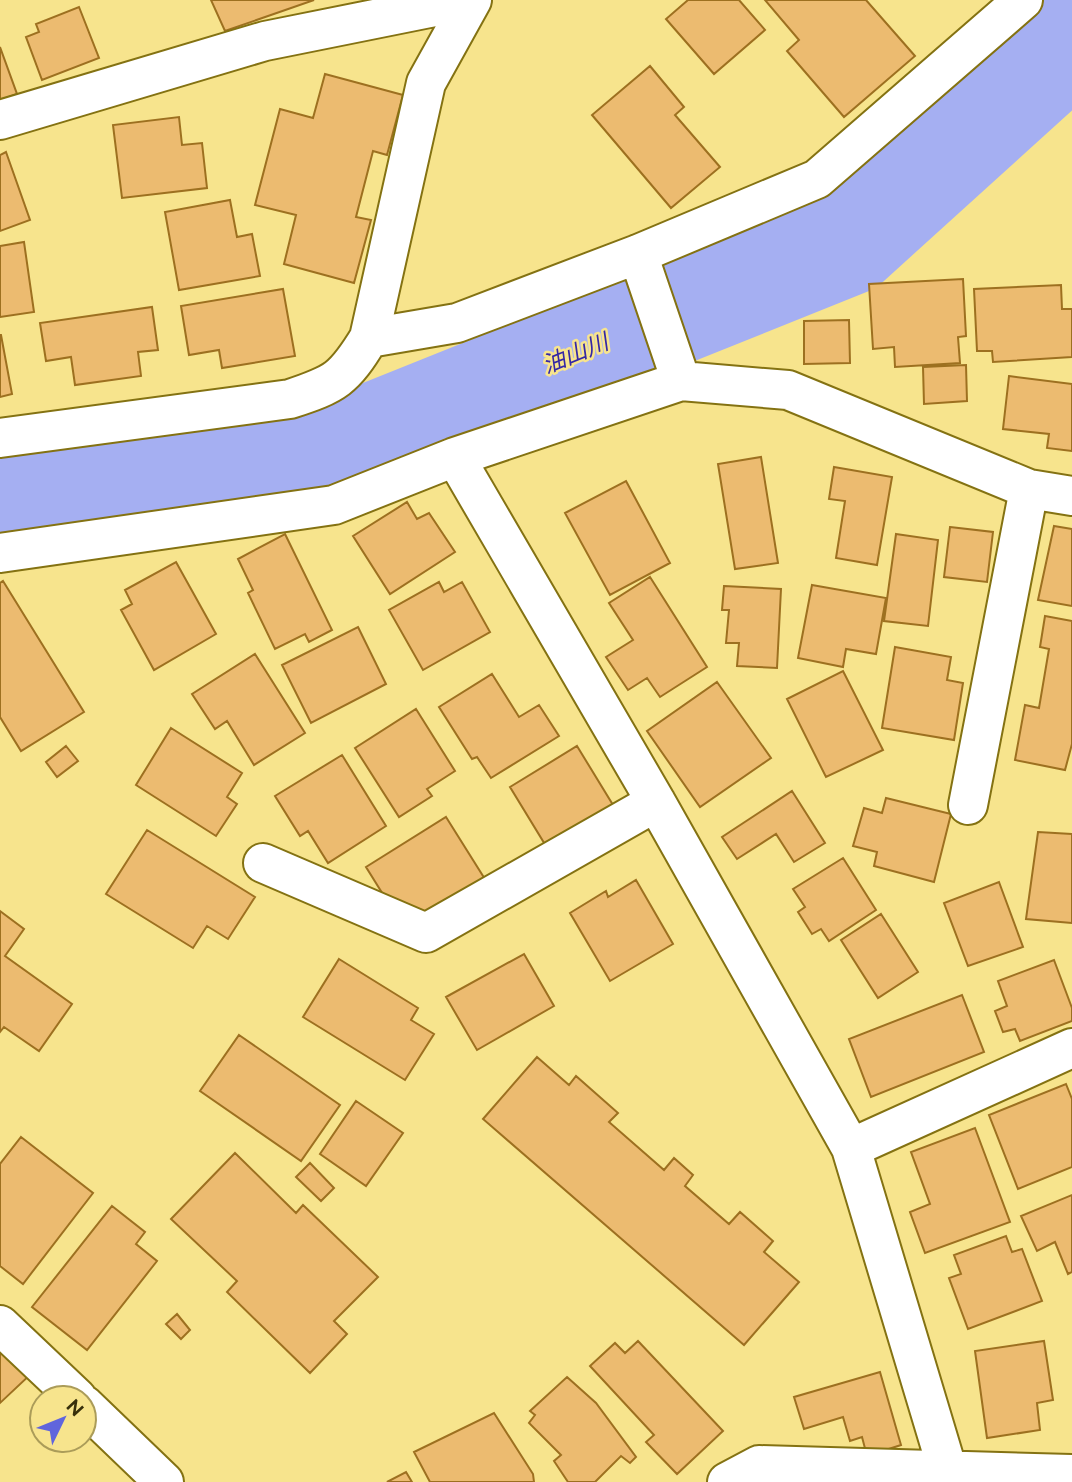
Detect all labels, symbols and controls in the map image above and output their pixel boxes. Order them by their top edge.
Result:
water label: 油山川 [538,326,615,378]
north arrow [28,1384,98,1454]
text: N [62,1395,88,1420]

